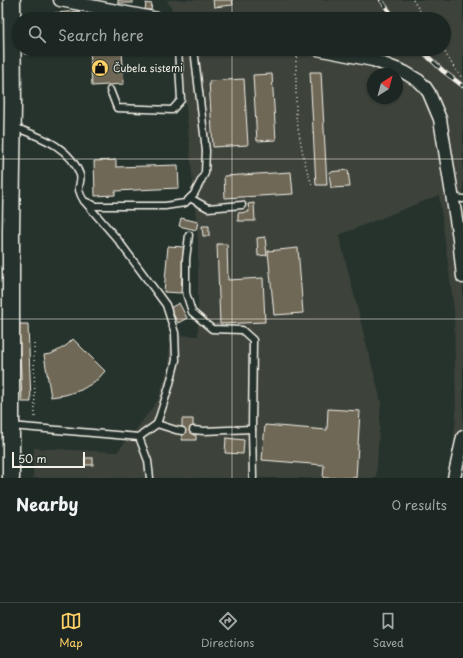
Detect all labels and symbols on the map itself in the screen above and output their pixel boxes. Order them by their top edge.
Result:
shop icon: Čubela sistemi [90,58,110,78]
place label: Čubela sistemi [113,60,183,75]
north arrow [367,68,403,104]
scale bar [12,450,85,469]

